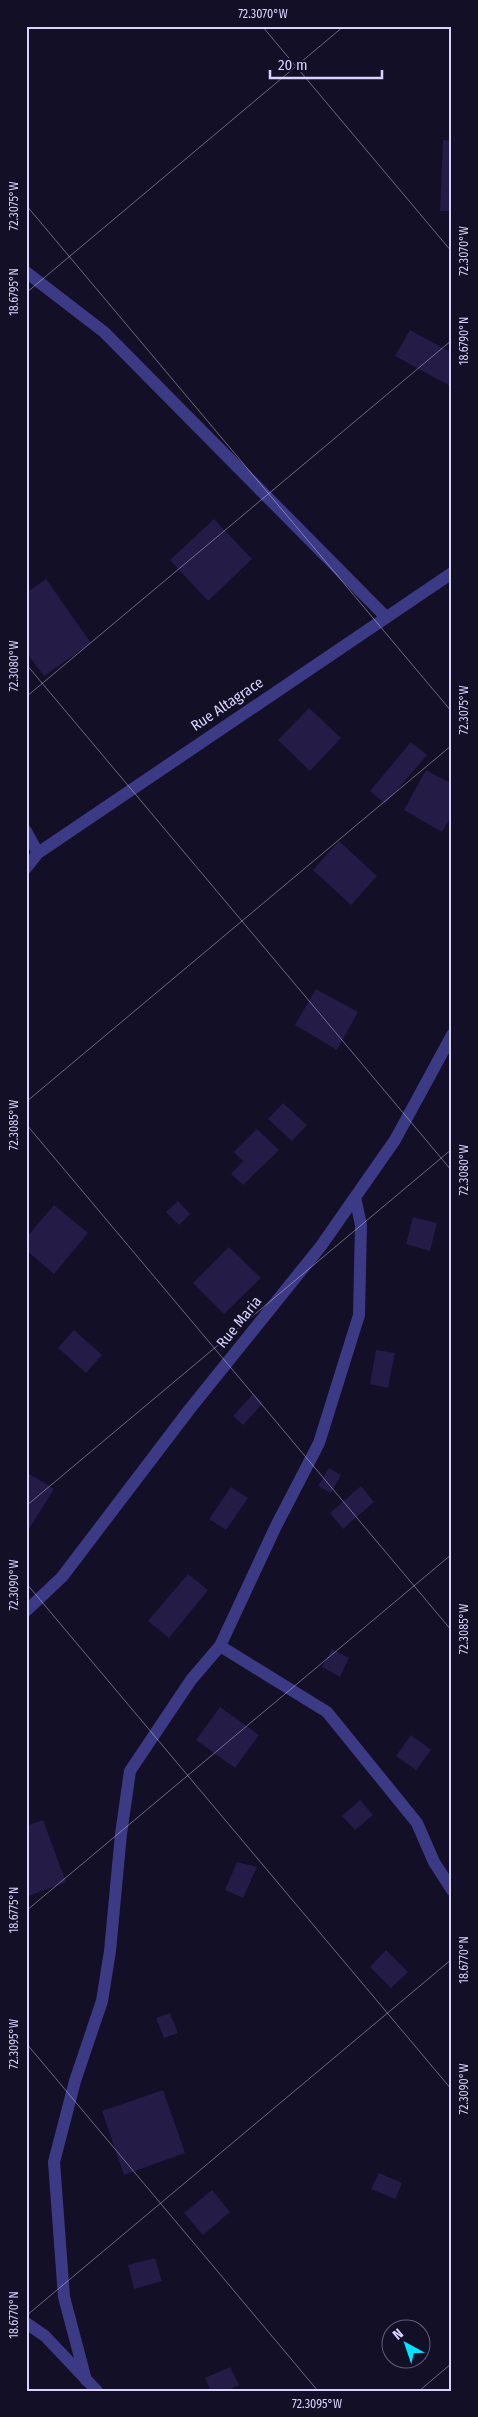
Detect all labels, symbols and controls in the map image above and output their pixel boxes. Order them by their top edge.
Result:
text: 72.3070°W [238,7,288,21]
scale bar [270,48,383,80]
text: 20 m [278,56,308,74]
text: 72.3075°W [7,182,21,230]
text: 72.3070°W [457,226,471,276]
text: 18.6795°N [7,268,21,316]
text: 18.6790°N [457,317,471,365]
text: 72.3080°W [7,640,21,692]
street label: Rue Altagrace [187,673,267,735]
text: 72.3075°W [457,686,471,734]
text: 72.3085°W [7,1100,21,1150]
text: 72.3080°W [457,1144,471,1196]
street label: Rue Maria [213,1292,265,1352]
text: 72.3090°W [7,1560,21,1610]
text: 72.3085°W [457,1604,471,1654]
text: 18.6775°N [7,1887,21,1933]
text: 18.6770°N [457,1936,471,1984]
text: 72.3095°W [7,2019,21,2069]
text: 72.3090°W [457,2064,471,2114]
text: 18.6770°N [7,2291,21,2339]
north arrow [380,2320,430,2370]
text: N [389,2325,407,2344]
text: 72.3095°W [292,2397,342,2411]

